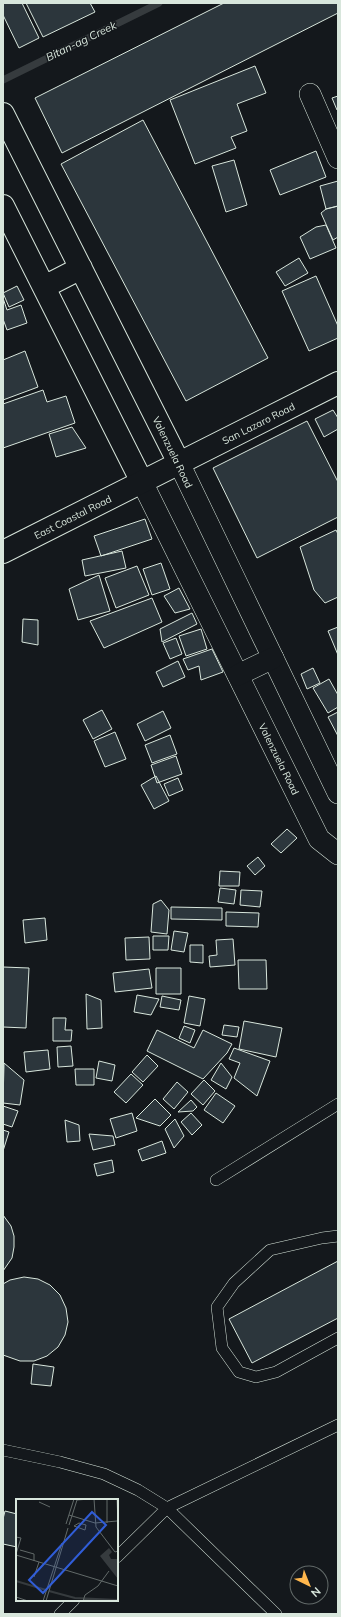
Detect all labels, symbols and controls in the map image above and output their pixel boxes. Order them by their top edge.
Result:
water label: Bitan-ag Creek [43,18,119,64]
street label: San Lazaro Road [220,400,297,447]
street label: Valenzuela Road [150,414,195,490]
street label: East Coastal Road [32,492,114,542]
street label: Valenzuela Road [256,721,302,797]
inset map [16,1499,118,1601]
north arrow [289,1565,329,1605]
text: N [308,1584,324,1600]

